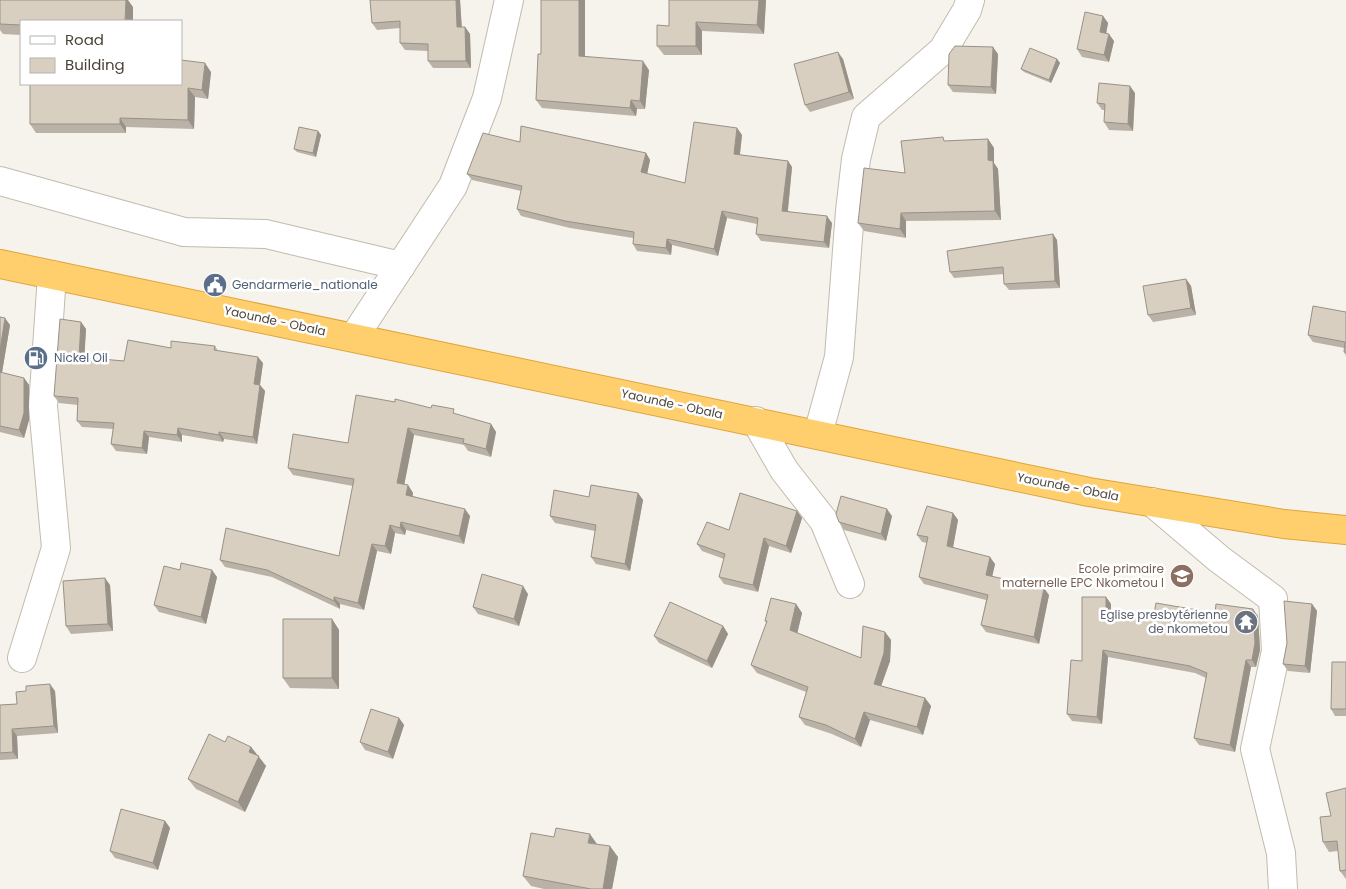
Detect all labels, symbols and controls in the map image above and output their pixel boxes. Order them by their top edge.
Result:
legend [20,20,182,85]
text: Road [65,29,104,50]
text: Building [65,54,125,75]
public building icon: Gendarmerie_nationale [202,272,228,298]
place label: Gendarmerie_nationale [232,276,378,293]
street label: Yaounde - Obala [223,301,327,340]
fuel station icon: Nickel Oil [23,345,49,371]
place label: Nickel Oil [54,349,108,366]
street label: Yaounde - Obala [620,384,724,423]
street label: Yaounde - Obala [1016,468,1120,505]
place label: Ecole primaire maternelle EPC Nkometou I [1002,560,1164,591]
school or university icon: Ecole primaire maternelle EPC Nkometou I [1169,563,1195,589]
place label: Eglise presbytérienne de nkometou [1100,606,1228,637]
temple icon: Eglise presbytérienne de nkometou [1233,609,1259,635]

